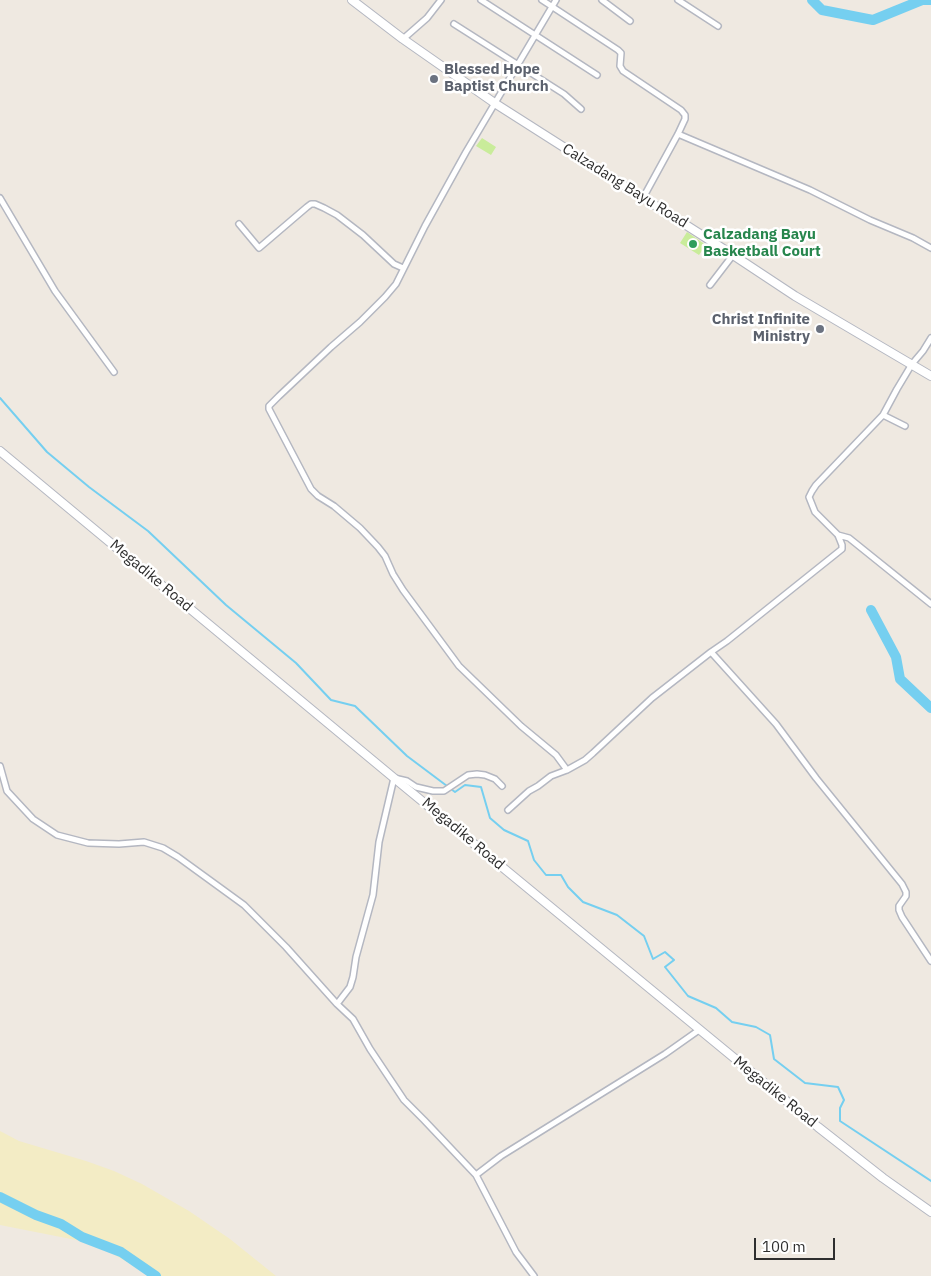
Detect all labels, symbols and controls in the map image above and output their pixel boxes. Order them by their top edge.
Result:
place label: Blessed Hope Baptist Church [444,61,549,96]
marker: Blessed Hope Baptist Church [428,73,440,85]
street label: Calzadang Bayu Road [559,140,691,232]
place label: Calzadang Bayu Basketball Court [703,226,821,261]
marker: Calzadang Bayu Basketball Court [687,238,699,250]
place label: Christ Infinite Ministry [712,311,810,346]
marker: Christ Infinite Ministry [814,323,826,335]
street label: Megadike Road [106,536,196,616]
street label: Megadike Road [418,794,508,874]
street label: Megadike Road [729,1053,821,1131]
scale bar [756,1228,837,1260]
text: 100 m [762,1237,806,1256]

